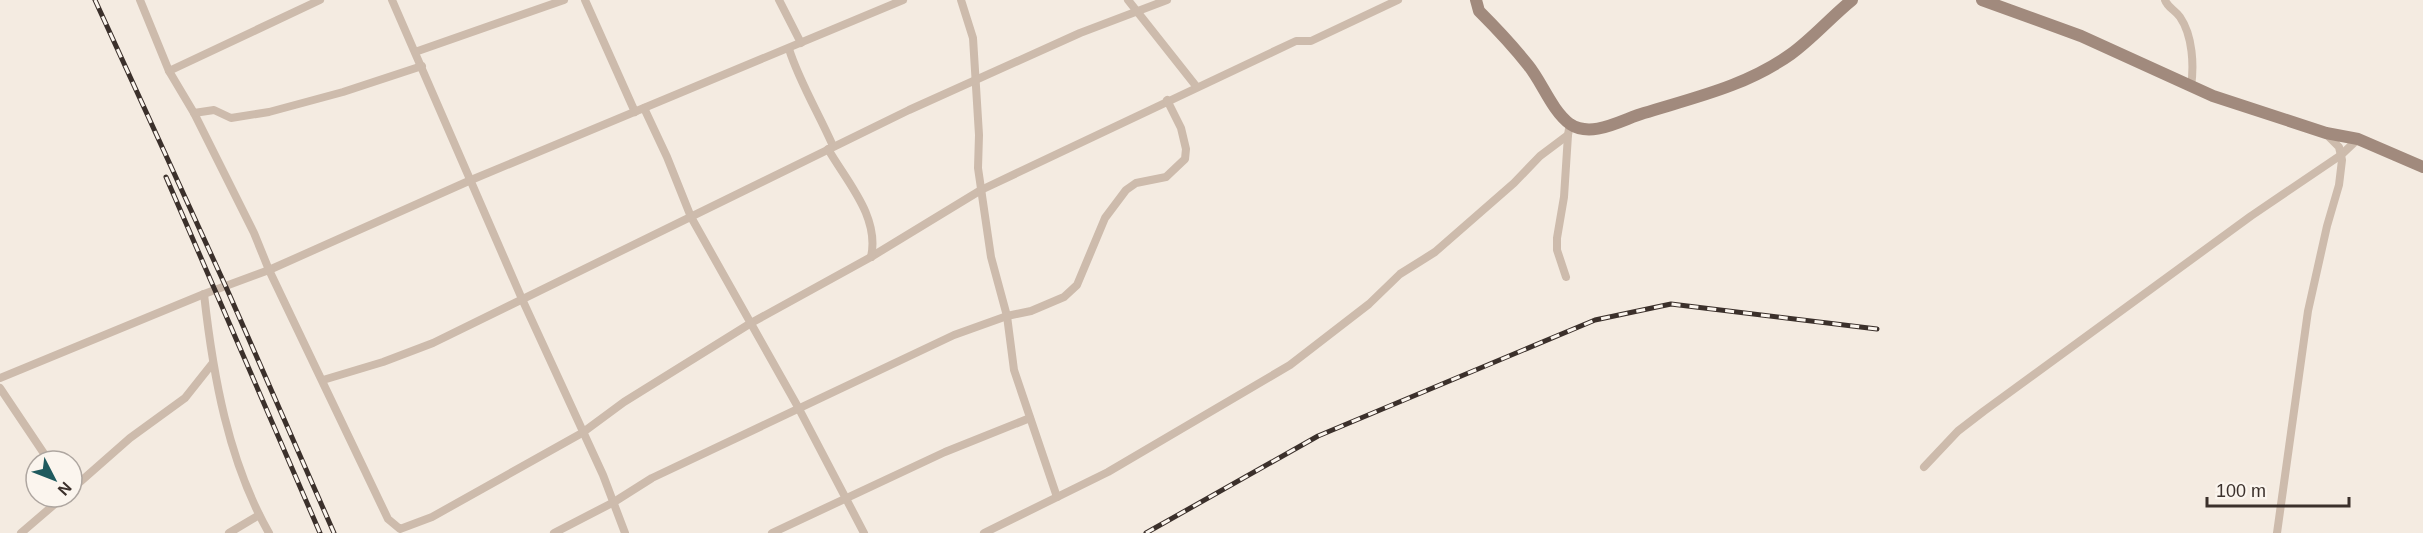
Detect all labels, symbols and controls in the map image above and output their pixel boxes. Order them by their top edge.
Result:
north arrow [24,449,84,509]
scale bar [2207,470,2350,508]
text: N [55,479,75,499]
text: 100 m [2216,481,2266,501]

